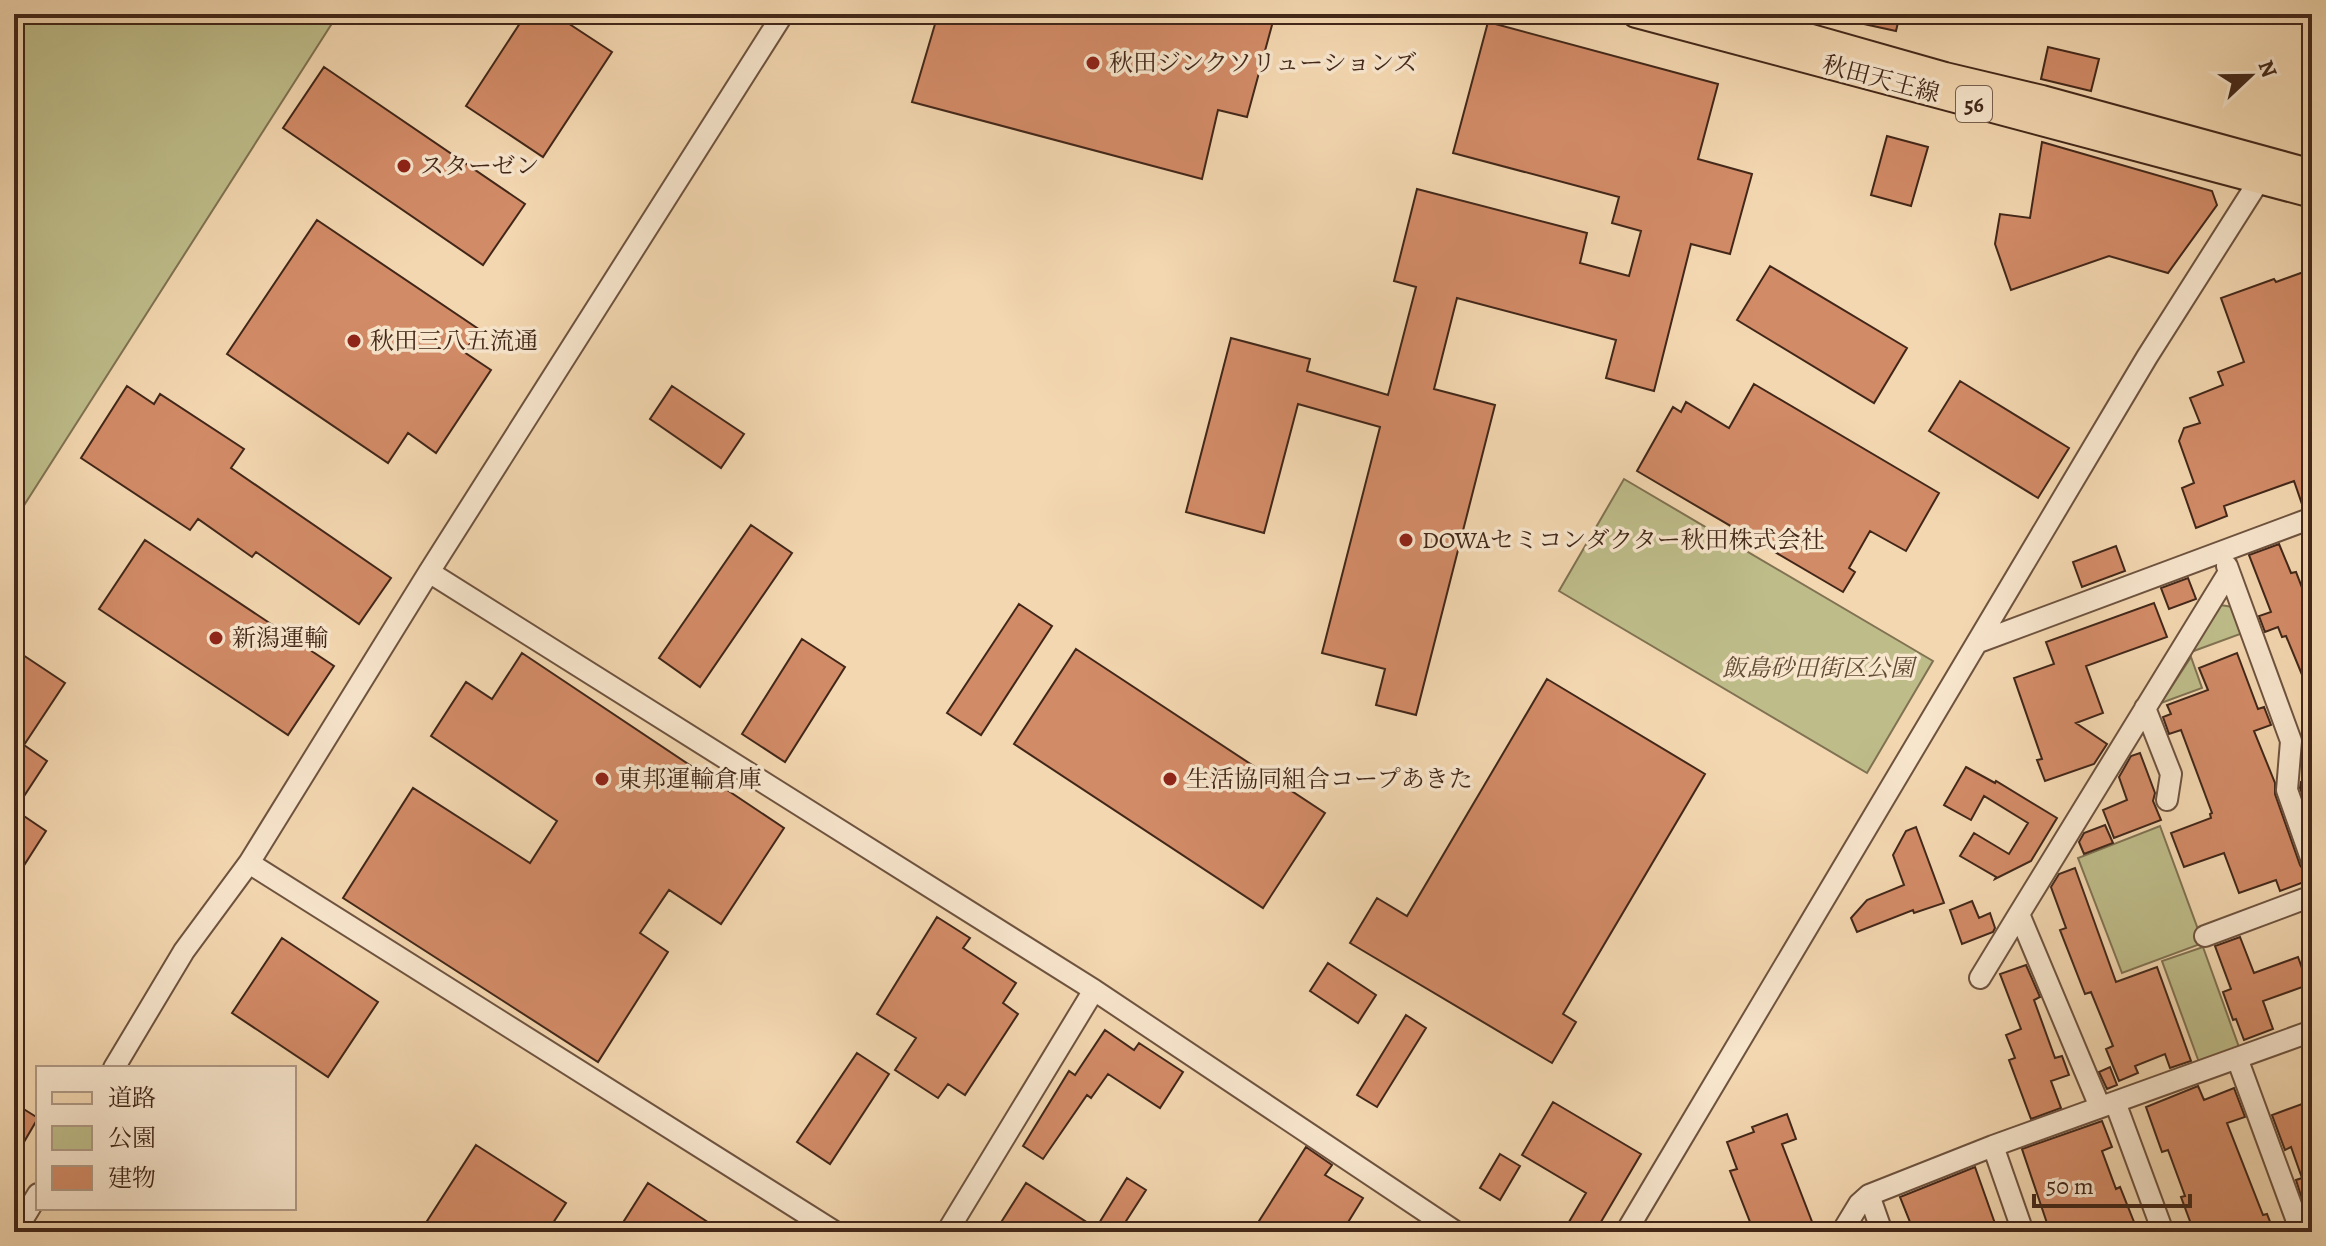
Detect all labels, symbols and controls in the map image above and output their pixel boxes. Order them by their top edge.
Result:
north arrow [2210,36,2290,116]
place label: 秋田ジンクソリューションズ [1109,47,1418,79]
street label: 秋田天王線 [1819,48,1943,110]
marker: 秋田ジンクソリューションズ [1084,54,1102,72]
text: N [2251,56,2285,82]
road number: 56 [1956,86,1992,122]
place label: スターゼン [420,150,540,182]
marker: スターゼン [395,157,413,175]
place label: 秋田三八五流通 [370,325,538,357]
marker: 秋田三八五流通 [345,332,363,350]
place label: DOWAセミコンダクター秋田株式会社 [1422,524,1825,556]
marker: DOWAセミコンダクター秋田株式会社 [1397,531,1415,549]
place label: 新潟運輸 [232,622,328,654]
marker: 新潟運輸 [207,629,225,647]
park label: 飯島砂田街区公園 [1722,652,1918,684]
place label: 東邦運輸倉庫 [618,763,762,795]
place label: 生活協同組合コープあきた [1186,763,1473,795]
marker: 東邦運輸倉庫 [593,770,611,788]
marker: 生活協同組合コープあきた [1161,770,1179,788]
legend [36,1066,296,1210]
text: 道路 [108,1082,156,1114]
text: 公園 [108,1122,156,1154]
scale bar [2034,1158,2190,1208]
text: 建物 [108,1162,156,1194]
text: 50 m [2046,1170,2094,1202]

